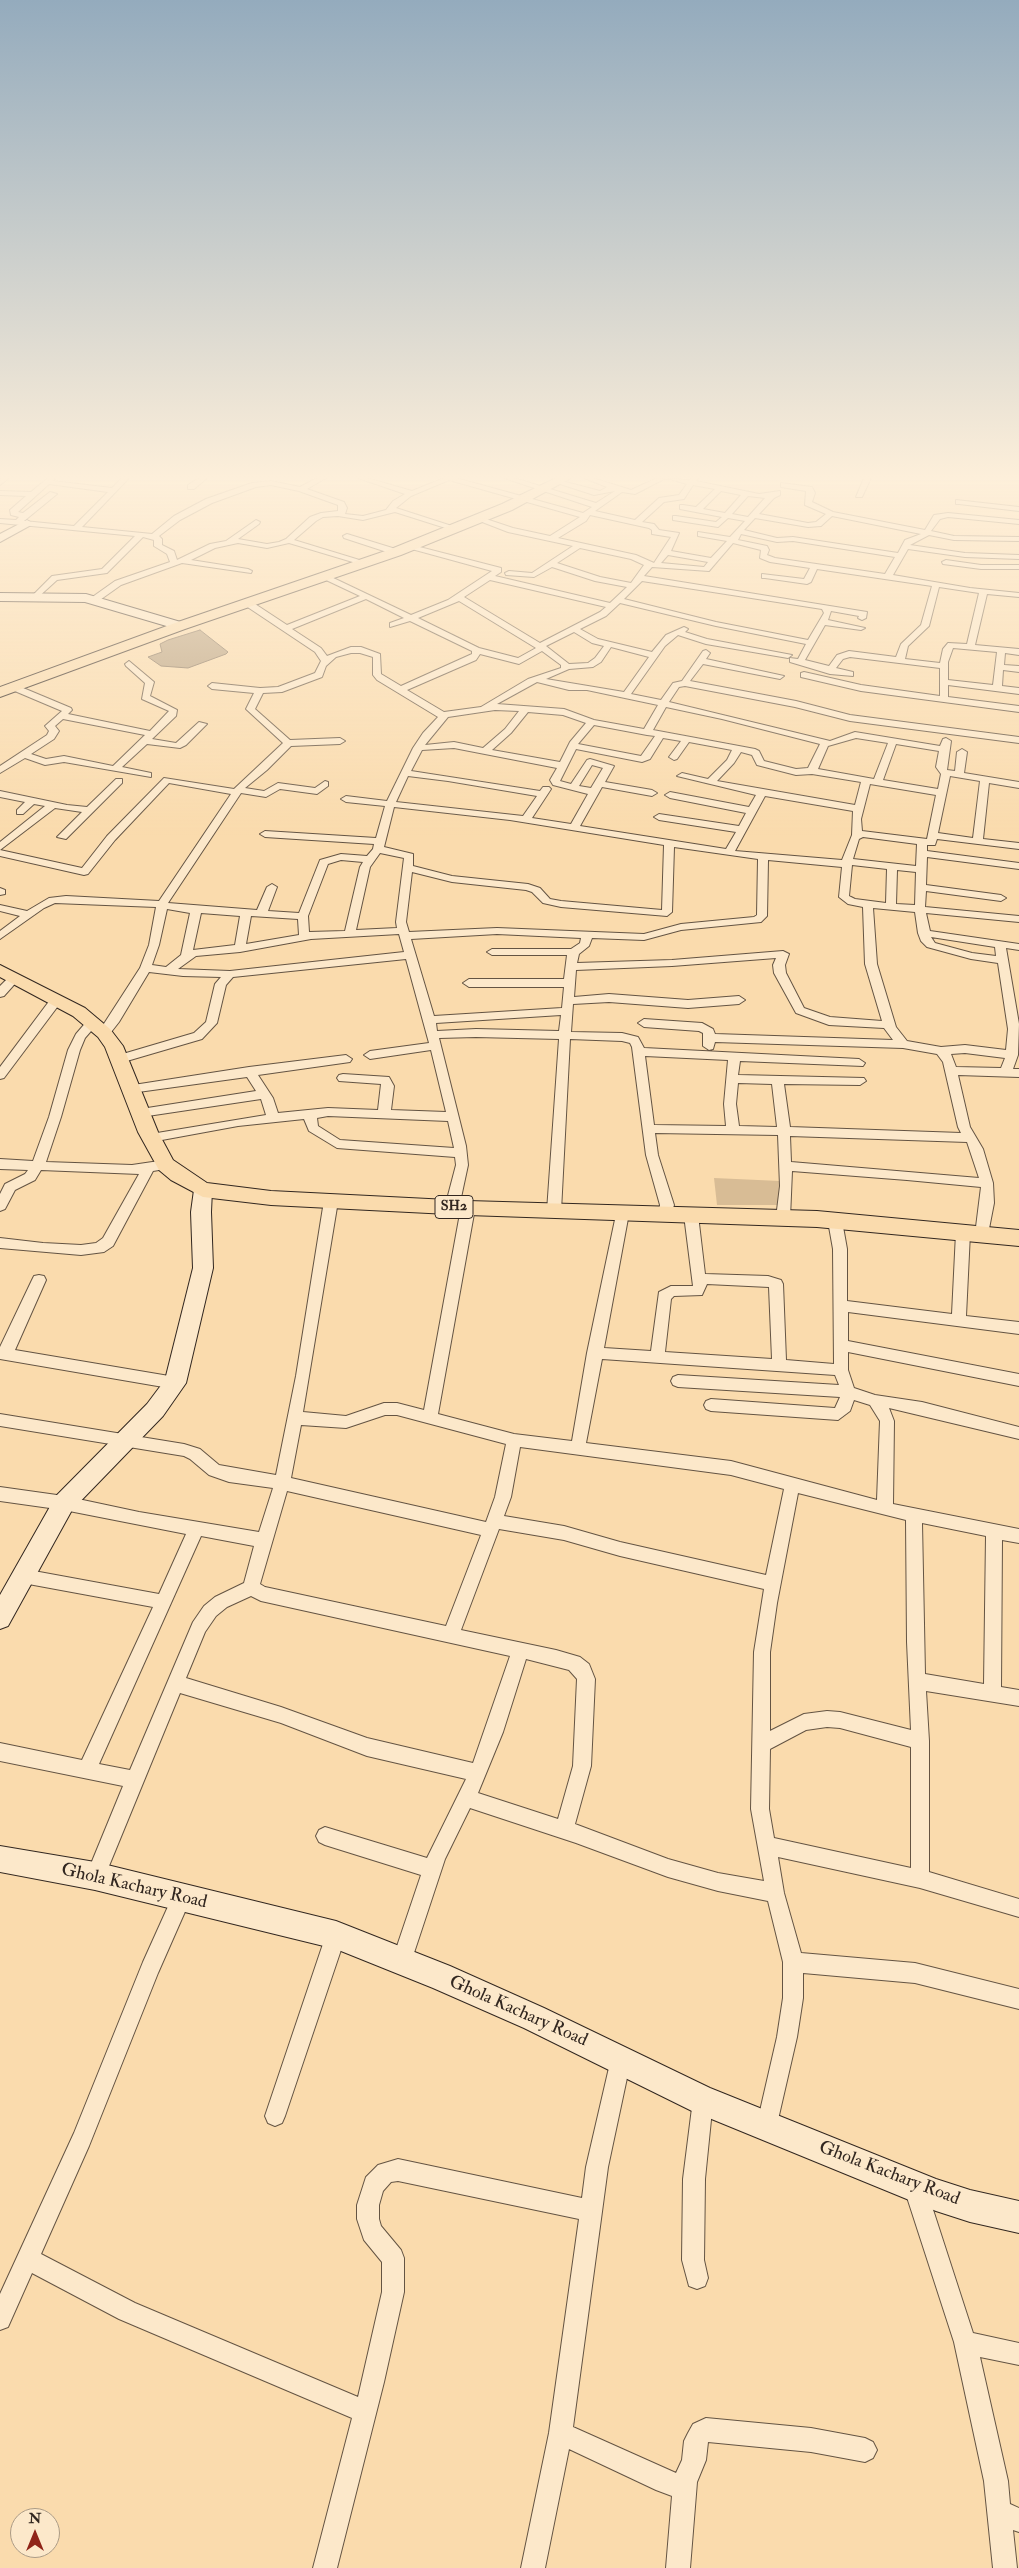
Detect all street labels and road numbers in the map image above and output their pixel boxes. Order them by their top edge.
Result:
road number: SH2 [435,1196,473,1218]
street label: Ghola Kachary Road [59,1860,209,1914]
street label: Ghola Kachary Road [446,1972,590,2052]
street label: Ghola Kachary Road [816,2137,962,2211]

